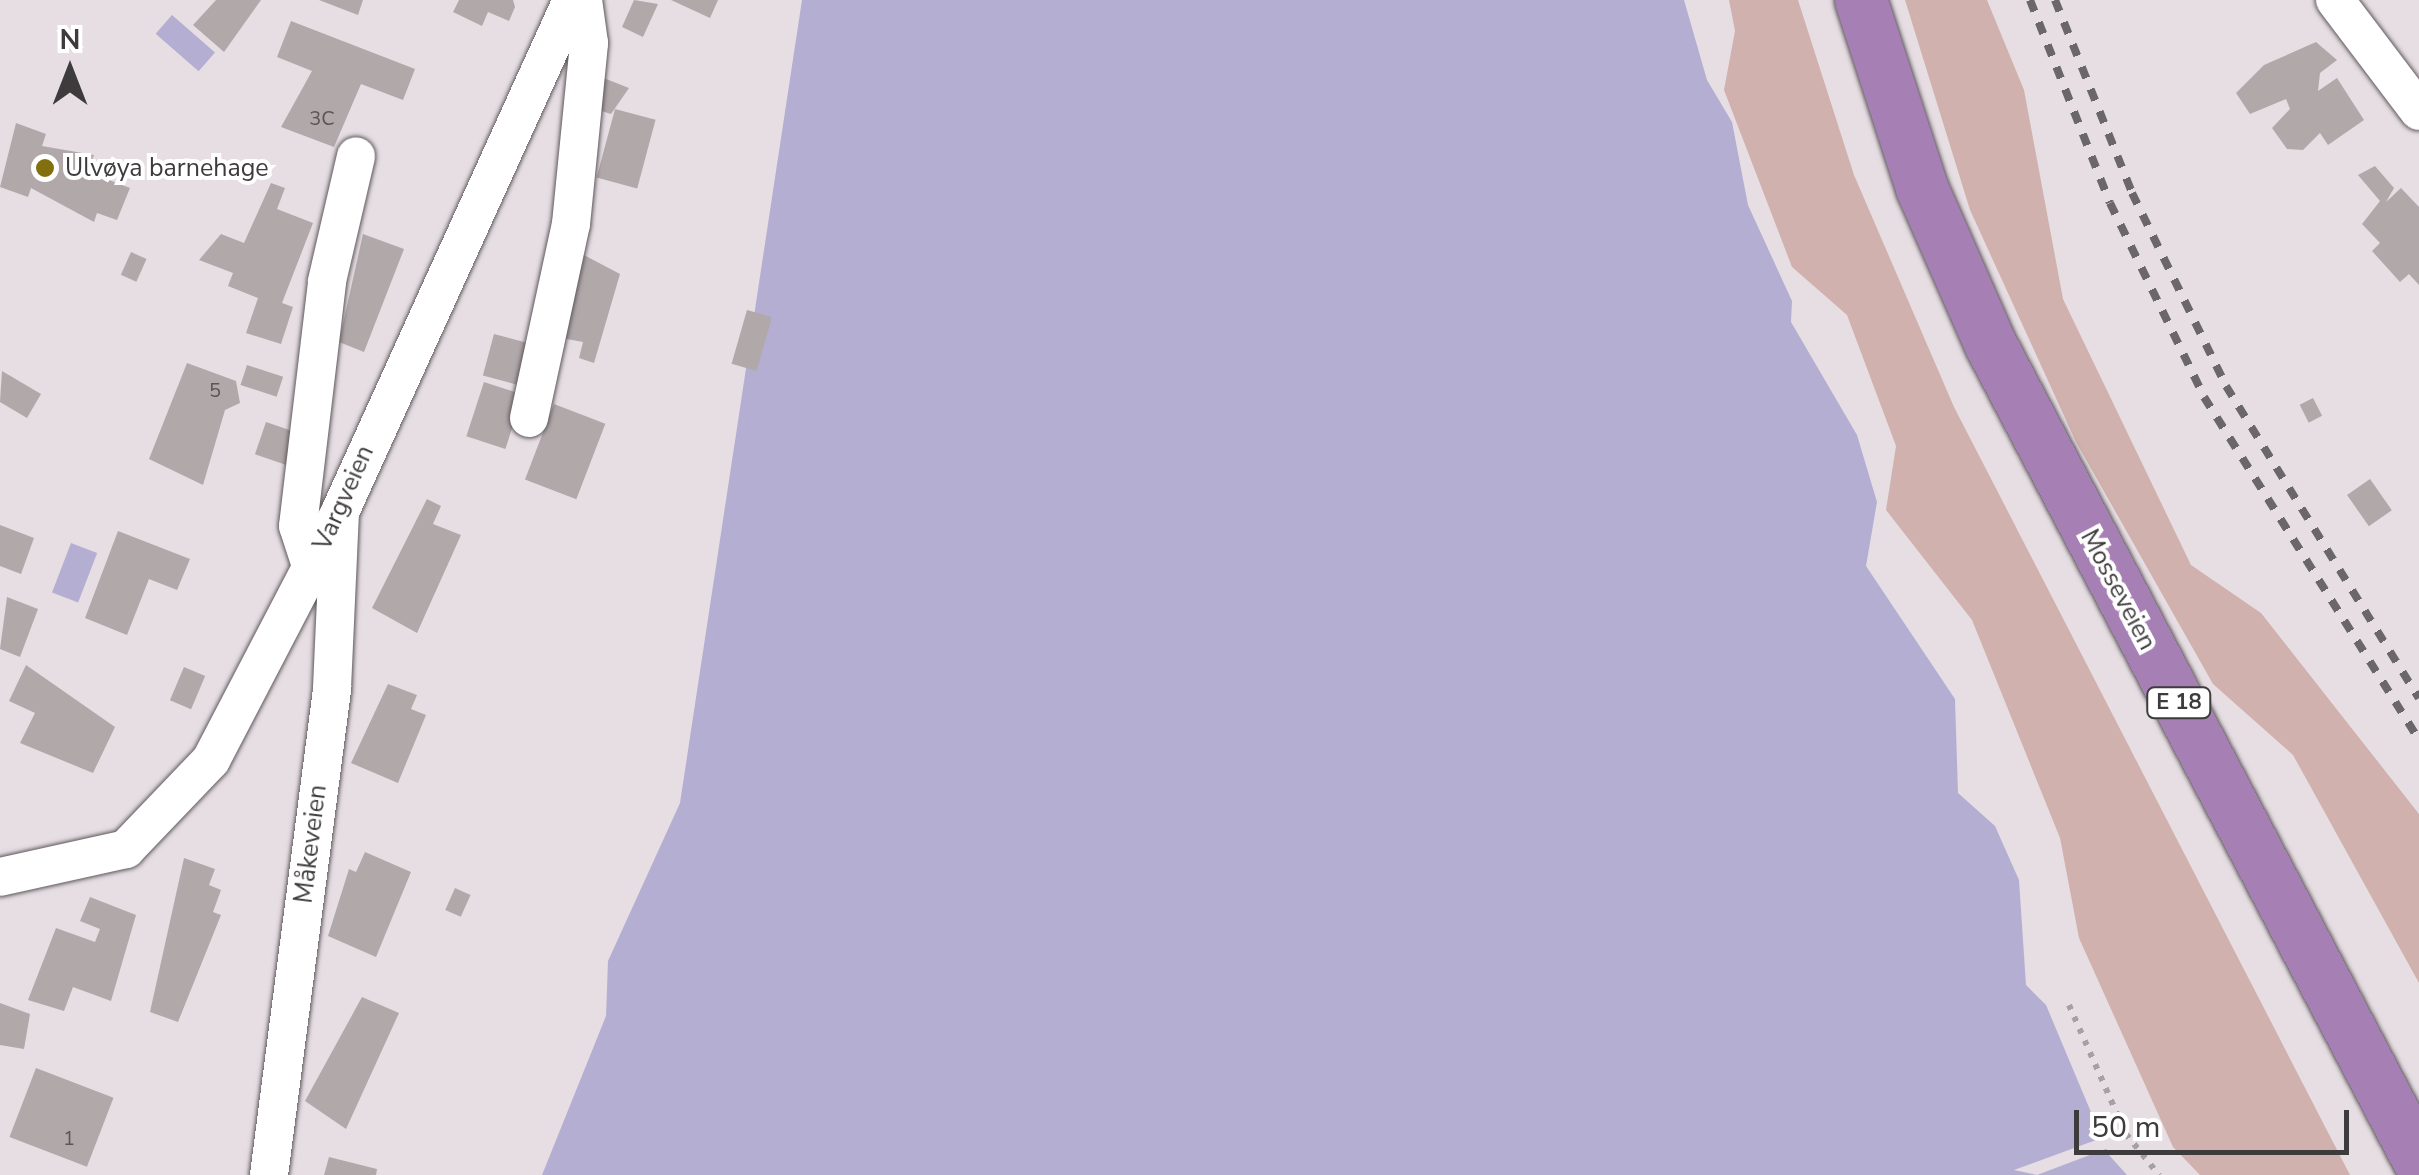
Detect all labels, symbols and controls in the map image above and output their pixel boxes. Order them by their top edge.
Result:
north arrow [20,20,120,120]
text: N [60,21,80,59]
house number: 3C [309,106,335,130]
place label: Ulvøya barnehage [65,153,269,183]
marker: Ulvøya barnehage [34,157,56,179]
house number: 5 [209,378,221,402]
street label: Vargveien [308,441,380,555]
street label: Mosseveien [2074,525,2162,655]
road number: E 18 [2144,686,2214,720]
street label: Måkeveien [289,783,333,905]
scale bar [2079,1090,2354,1152]
text: 50 m [2091,1107,2160,1148]
house number: 1 [63,1126,75,1150]

